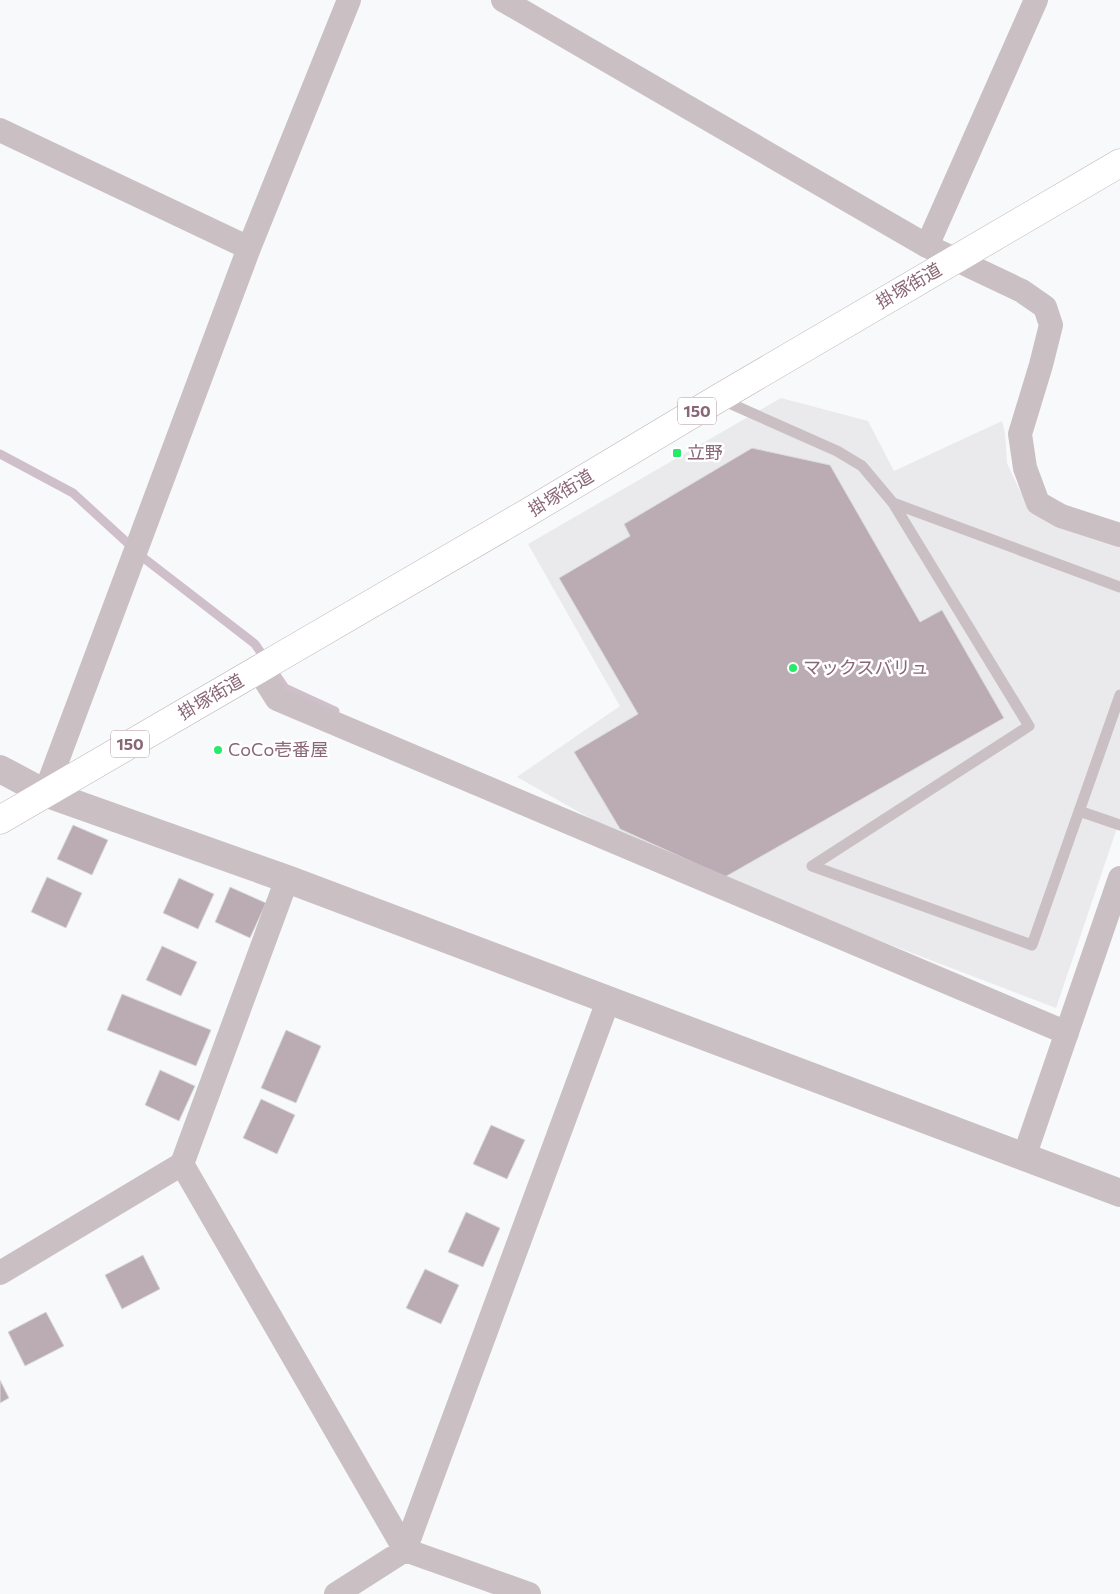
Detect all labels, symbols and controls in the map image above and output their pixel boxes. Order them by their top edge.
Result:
street label: 掛塚街道 [872,258,945,313]
road number: 150 [678,398,716,424]
place label: 立野 [687,441,723,463]
marker: 立野 [671,447,683,459]
street label: 掛塚街道 [524,464,597,520]
place label: マックスバリュ [803,656,928,678]
marker: マックスバリュ [787,662,799,674]
street label: 掛塚街道 [174,669,247,724]
road number: 150 [111,731,149,758]
place label: CoCo壱番屋 [228,738,328,760]
marker: CoCo壱番屋 [212,744,224,756]

